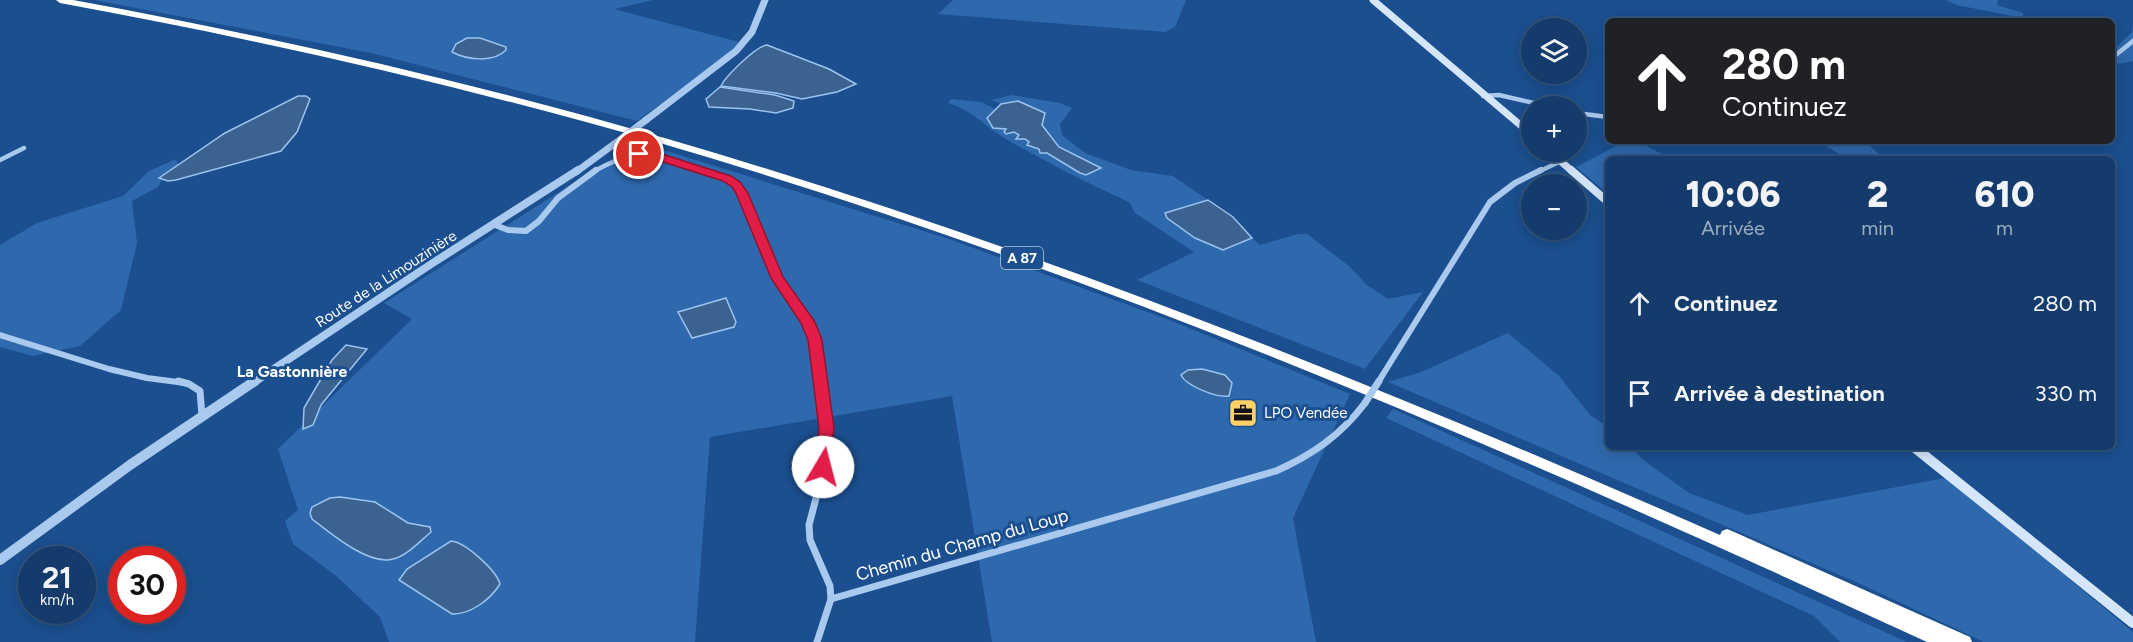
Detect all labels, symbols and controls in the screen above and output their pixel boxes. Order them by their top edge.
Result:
map controls [1521,18,1587,240]
button: layers [1521,18,1587,84]
text: 280 m [1722,39,1846,90]
icon: ahead [1623,42,1701,120]
text: Continuez [1722,90,1847,123]
button: + [1521,96,1587,162]
pin [613,128,664,179]
icon: arrive [622,137,655,170]
text: 10:06 [1686,173,1781,216]
text: 2 [1867,173,1888,216]
text: 610 [1975,173,2034,216]
button: − [1521,174,1587,240]
text: Arrivée [1701,216,1765,240]
text: min [1861,216,1894,240]
text: m [1996,216,2013,240]
street label: Route de la Limouzinière [312,227,460,331]
road number: A 87 [1001,247,1043,269]
icon: ahead [1623,287,1656,320]
text: Continuez [1674,290,1778,317]
text: 280 m [2033,290,2097,317]
district label: La Gastonnière [237,362,347,381]
icon: arrive [1623,377,1656,410]
text: Arrivée à destination [1674,380,1885,407]
text: 330 m [2035,380,2097,407]
office icon: LPO Vendée [1227,397,1259,429]
place label: LPO Vendée [1264,404,1347,422]
position arrow [791,435,855,499]
street label: Chemin du Champ du Loup [853,504,1071,586]
speed limit sign: 30 [108,546,186,624]
text: 21 [42,559,72,596]
text: km/h [40,591,74,609]

